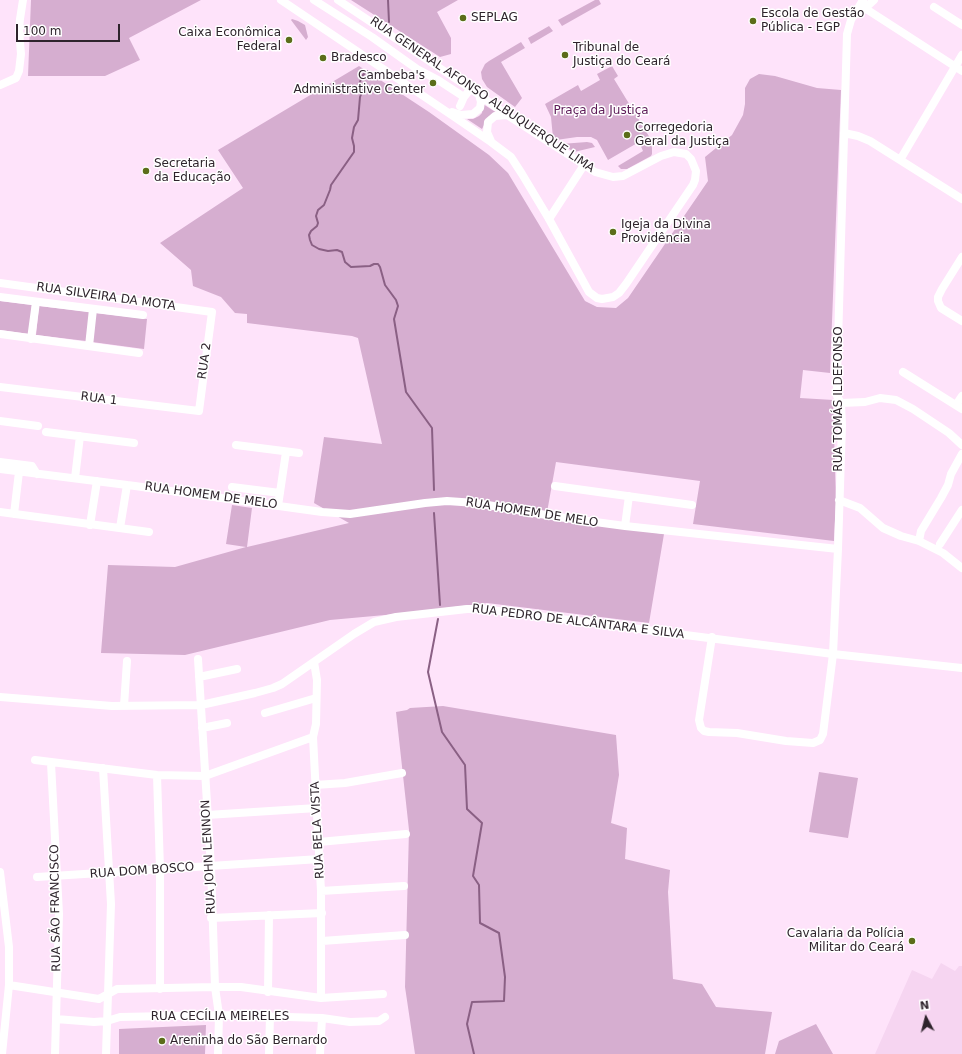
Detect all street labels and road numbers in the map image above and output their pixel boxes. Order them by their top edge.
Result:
street label: RUA GENERAL AFONSO ALBUQUERQUE LIMA [367,14,597,176]
street label: RUA SILVEIRA DA MOTA [36,280,176,314]
street label: RUA TOMÁS ILDEFONSO [832,326,846,472]
street label: RUA 2 [195,342,215,380]
street label: RUA 1 [80,390,118,408]
street label: RUA HOMEM DE MELO [144,480,278,512]
street label: RUA HOMEM DE MELO [465,495,599,531]
street label: RUA PEDRO DE ALCÂNTARA E SILVA [471,602,685,642]
street label: RUA BELA VISTA [308,781,328,879]
street label: RUA JOHN LENNON [199,799,219,915]
street label: RUA SÃO FRANCISCO [48,844,64,972]
street label: RUA DOM BOSCO [89,860,195,882]
street label: RUA CECÍLIA MEIRELES [151,1010,289,1024]

